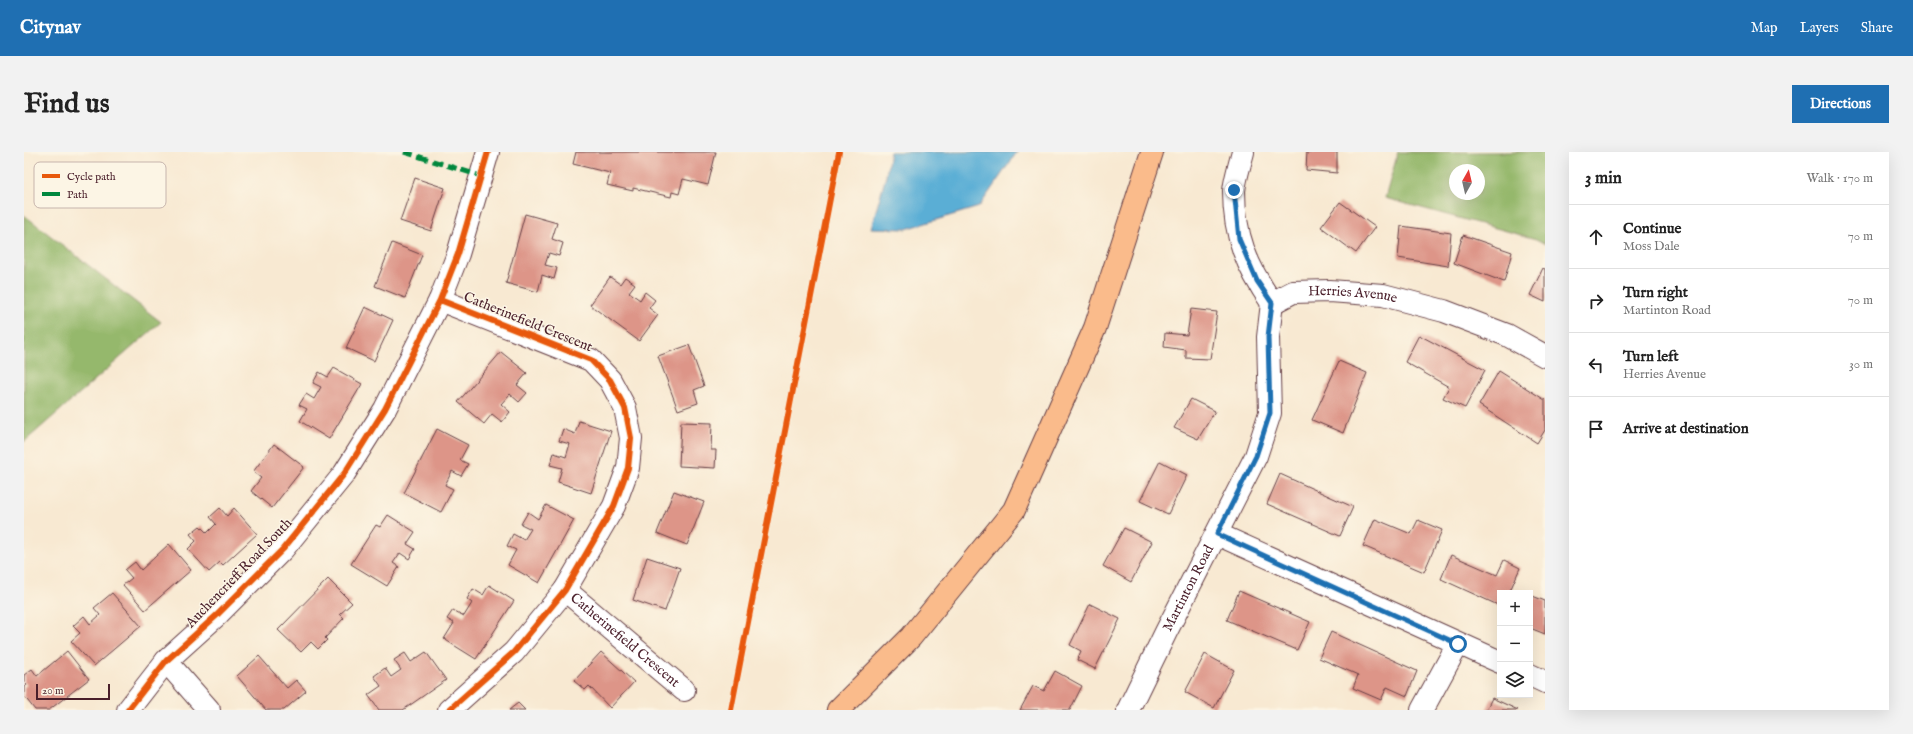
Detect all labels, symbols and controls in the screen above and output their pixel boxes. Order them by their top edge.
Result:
text: Citynav [20,16,81,40]
text: Map [1751,19,1778,37]
text: Layers [1800,19,1839,37]
text: Share [1861,19,1893,37]
button: Directions [1792,85,1889,123]
text: Find us [24,87,110,122]
legend [34,162,166,208]
north arrow [1449,164,1485,200]
text: 3 min [1585,168,1622,189]
text: Cycle path [67,170,116,184]
text: Walk · 170 m [1807,170,1873,187]
route end [1225,181,1243,199]
text: Path [67,188,88,202]
text: Continue [1623,219,1681,238]
icon: ahead [1585,226,1607,248]
text: 70 m [1848,228,1873,245]
text: Moss Dale [1623,238,1680,255]
street label: Herries Avenue [1308,282,1400,308]
text: Turn right [1623,283,1688,302]
street label: Catherinefield Crescent [461,288,595,356]
icon: right [1585,290,1607,312]
text: 70 m [1848,292,1873,309]
text: Martinton Road [1623,302,1711,319]
text: Turn left [1623,347,1679,366]
icon: left [1585,354,1607,376]
text: 30 m [1849,356,1873,373]
text: Herries Avenue [1623,366,1706,383]
icon: arrive [1585,418,1607,440]
text: Arrive at destination [1623,419,1749,438]
street label: Auchencrieff Road South [181,514,296,632]
street label: Martinton Road [1159,541,1218,634]
street label: Catherinefield Crescent [566,589,683,691]
map controls [1497,590,1533,698]
button: + [1497,590,1533,626]
button: − [1497,626,1533,662]
route start [1449,635,1467,653]
button: layers [1497,662,1533,698]
scale bar [36,682,110,701]
text: 20 m [42,684,63,698]

